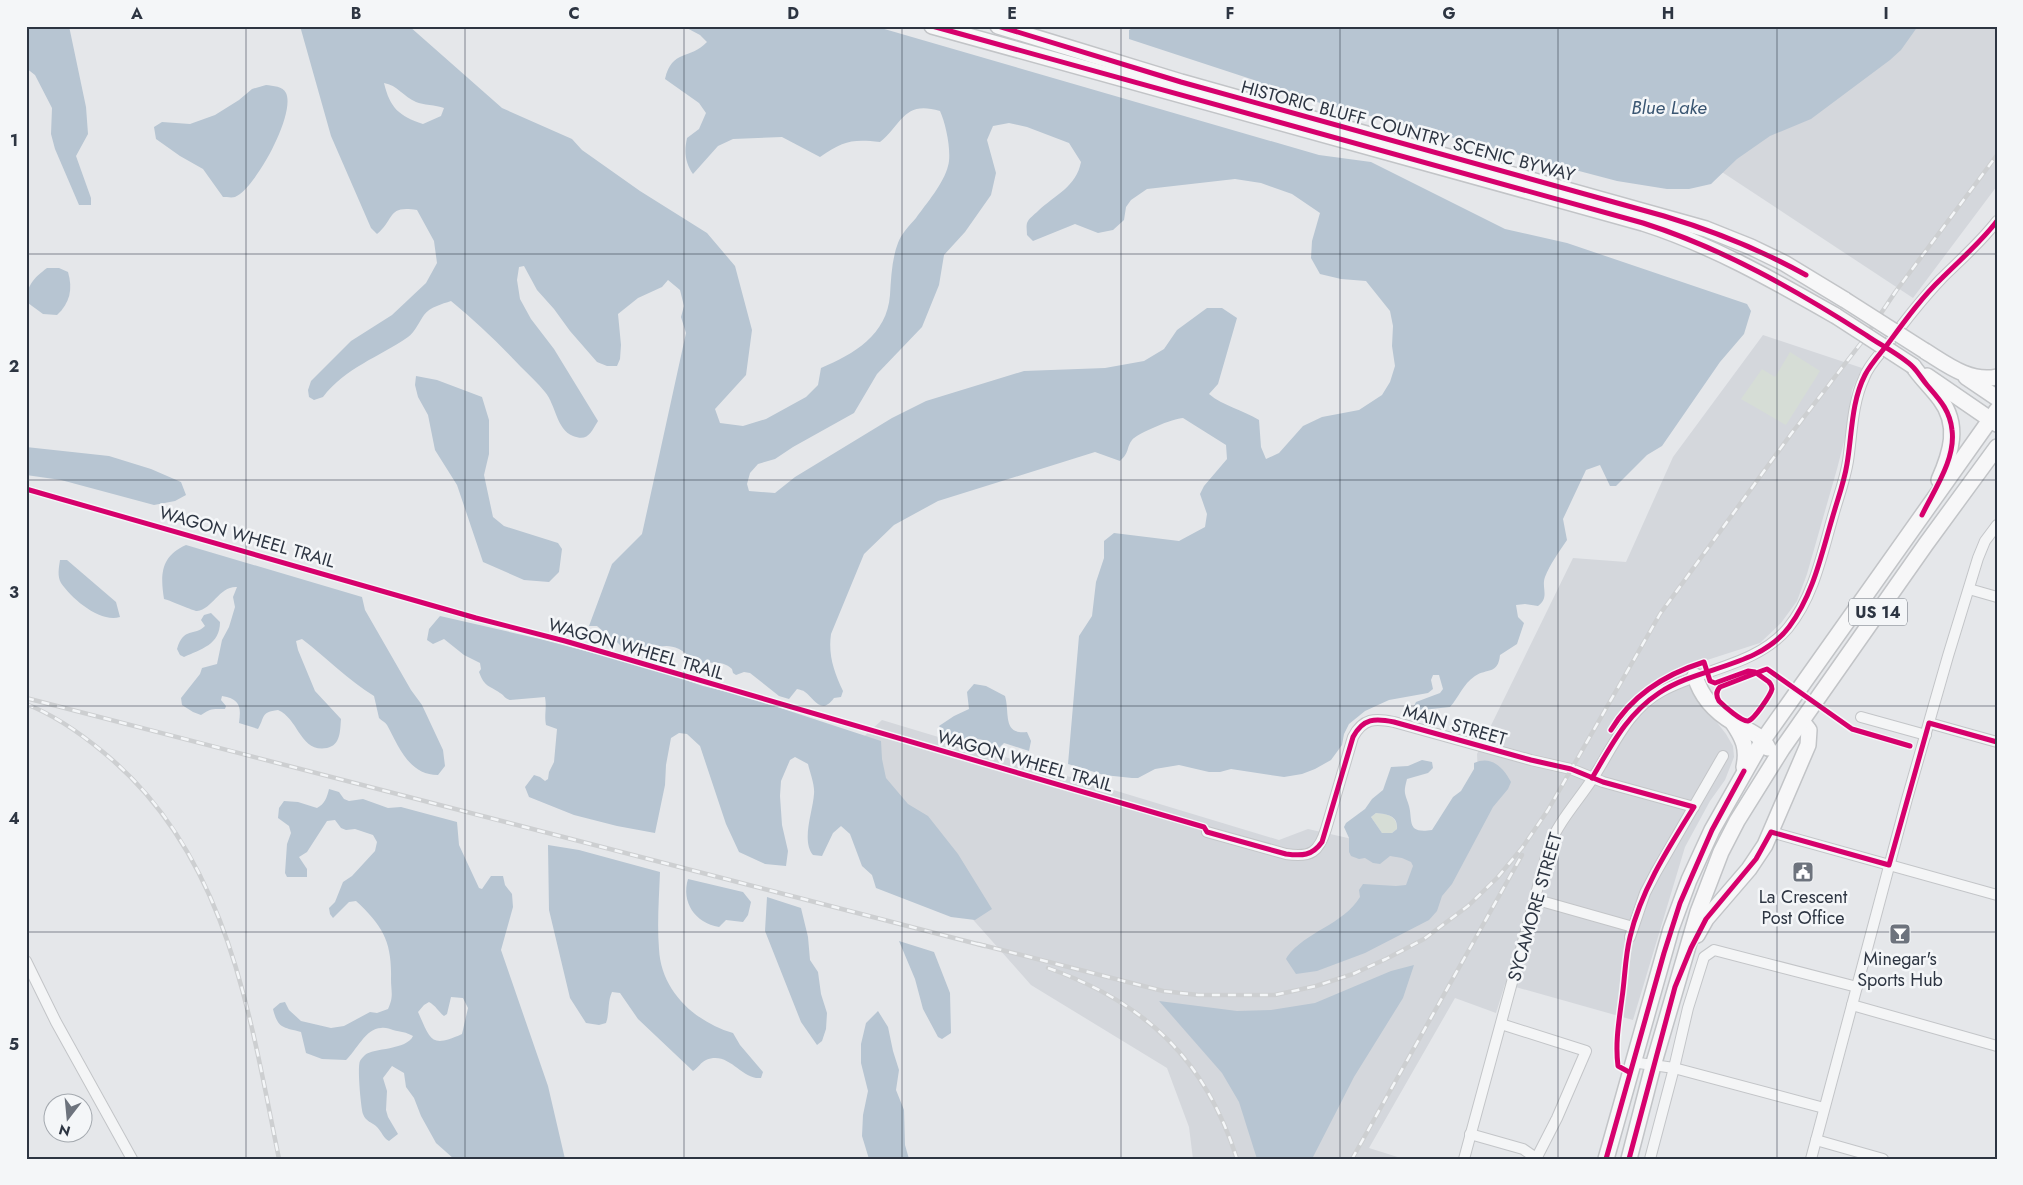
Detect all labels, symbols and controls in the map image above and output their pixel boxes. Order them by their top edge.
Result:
text: A [130,2,143,25]
text: B [351,2,361,25]
text: C [568,2,580,25]
text: D [787,2,799,25]
text: E [1007,2,1017,25]
text: F [1226,2,1234,25]
text: G [1442,2,1456,25]
text: H [1662,2,1674,25]
text: I [1883,2,1889,25]
street label: HISTORIC BLUFF COUNTRY SCENIC BYWAY [1238,74,1579,188]
water label: Blue Lake [1631,94,1707,121]
text: 1 [10,129,18,152]
text: 2 [9,355,19,378]
street label: WAGON WHEEL TRAIL [156,499,338,575]
text: 3 [9,581,19,604]
road number: US 14 [1849,598,1907,626]
street label: WAGON WHEEL TRAIL [545,611,727,687]
street label: MAIN STREET [1400,698,1510,752]
street label: WAGON WHEEL TRAIL [934,723,1116,799]
text: 4 [8,807,20,830]
street label: SYCAMORE STREET [1501,829,1569,984]
public building icon: La Crescent Post Office [1791,860,1815,884]
place label: La Crescent Post Office [1759,884,1848,931]
bar icon: Minegar's Sports Hub [1888,922,1912,946]
place label: Minegar's Sports Hub [1857,946,1943,993]
text: 5 [9,1033,19,1056]
north arrow [42,1092,92,1142]
text: N [56,1119,73,1142]

